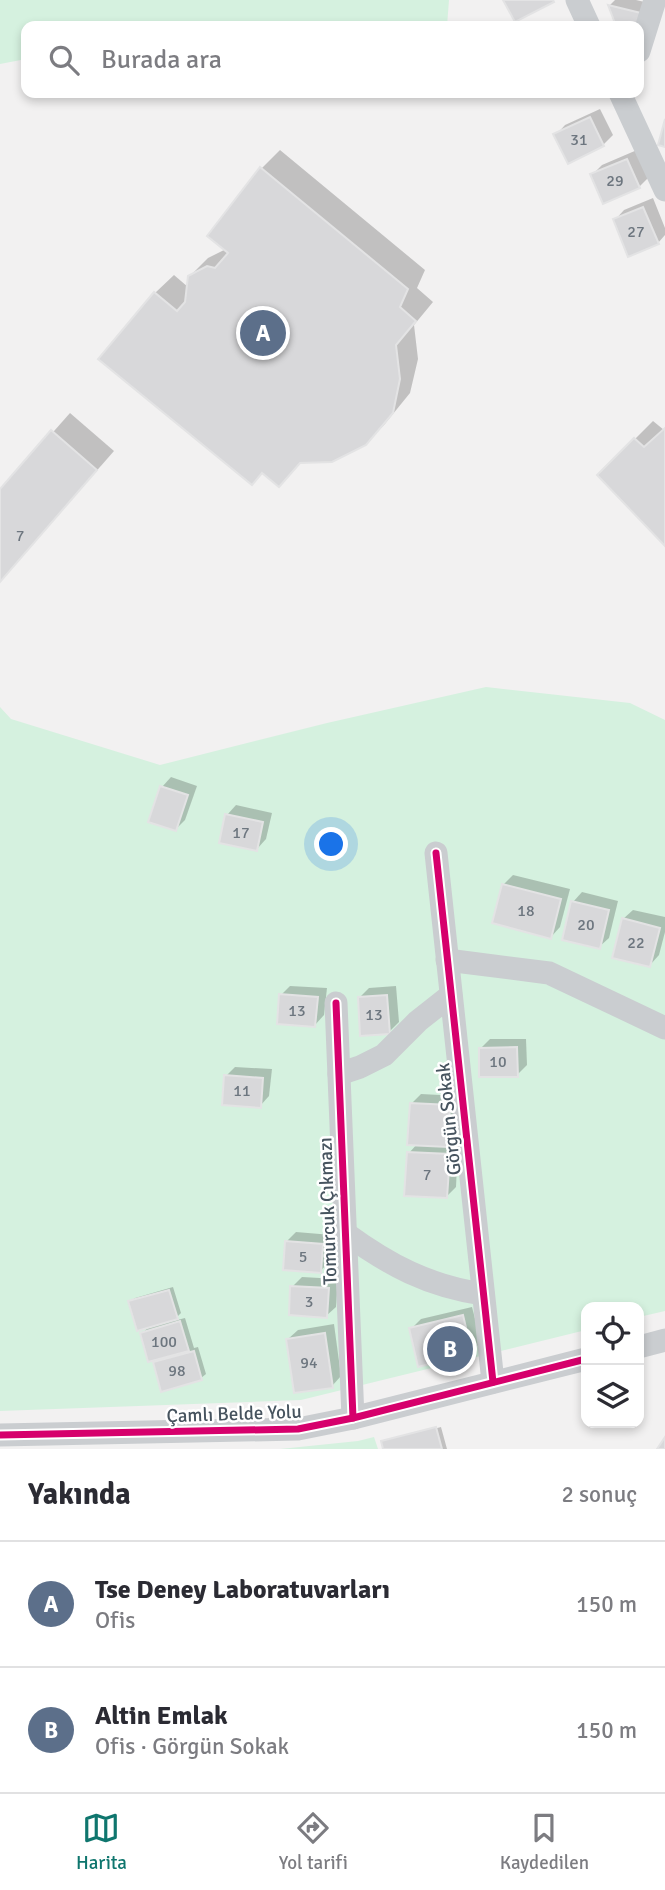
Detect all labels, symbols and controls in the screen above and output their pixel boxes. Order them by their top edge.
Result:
search box [21,21,644,98]
icon: search [45,41,83,79]
text: Burada ara [101,44,222,76]
house number: 31 [570,130,588,150]
house number: 29 [606,171,624,191]
house number: 27 [627,222,645,242]
pin: A [240,307,286,359]
house number: 7 [16,526,24,546]
house number: 17 [232,823,250,843]
your location [314,827,348,861]
house number: 18 [517,901,535,921]
house number: 20 [577,915,595,935]
house number: 22 [627,933,645,953]
house number: 13 [288,1001,306,1021]
house number: 13 [365,1005,383,1025]
house number: 10 [489,1052,507,1072]
street label: Görgün Sokak [431,1061,467,1176]
house number: 11 [233,1081,251,1101]
street label: Tomurcuk Çıkmazı [313,1137,343,1285]
house number: 7 [423,1165,431,1185]
house number: 5 [299,1247,307,1267]
house number: 3 [305,1292,313,1312]
map controls [581,1302,644,1428]
button: locate [581,1302,644,1365]
pin: B [427,1323,473,1375]
house number: 100 [151,1332,177,1352]
house number: 94 [300,1353,318,1373]
house number: 98 [168,1361,186,1381]
button: layers [581,1365,644,1428]
street label: Çamlı Belde Yolu [166,1400,302,1428]
text: Yakında [28,1476,131,1513]
text: 2 sonuç [562,1480,637,1509]
text: Tse Deney Laboratuvarları [95,1574,390,1606]
text: A [44,1590,58,1619]
text: 150 m [576,1590,637,1619]
text: Ofis [95,1606,135,1635]
text: Altin Emlak [95,1700,228,1732]
text: B [44,1716,58,1745]
text: 150 m [576,1716,637,1745]
text: Ofis · Görgün Sokak [95,1732,289,1761]
tab: Harita [76,1809,127,1875]
tab: Yol tarifi [279,1809,348,1875]
tab: Kaydedilen [500,1809,589,1875]

